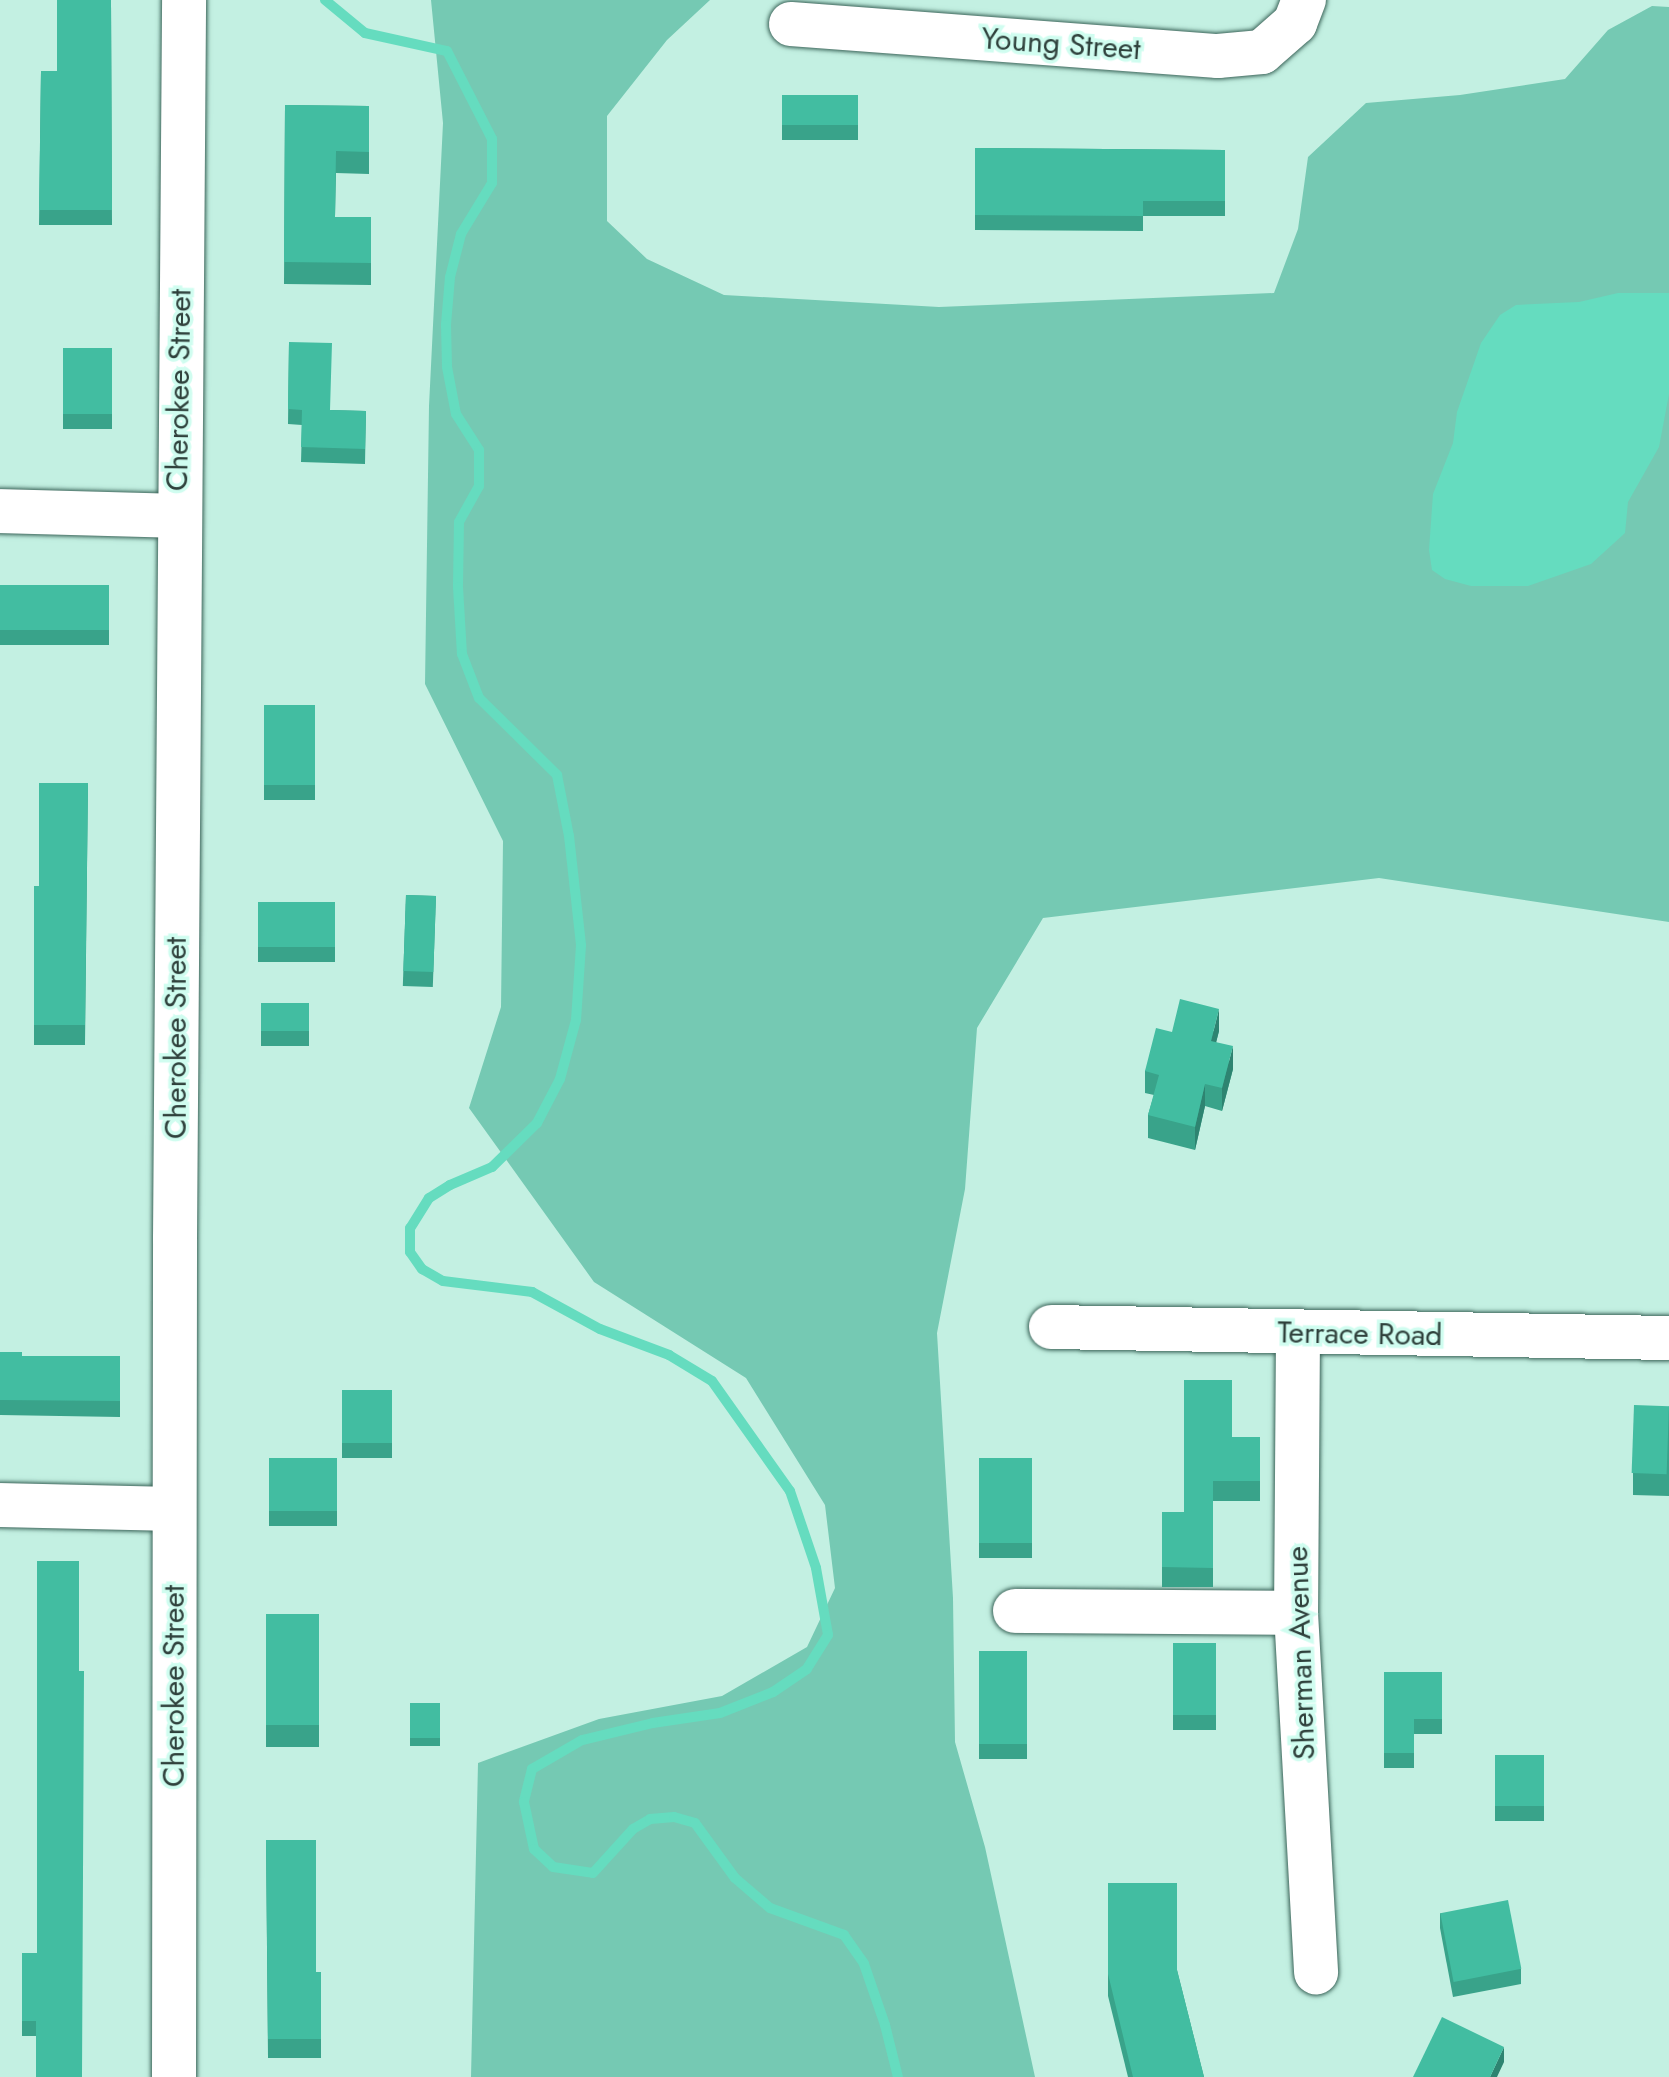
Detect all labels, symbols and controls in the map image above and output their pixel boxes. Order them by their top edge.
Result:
street label: Young Street [980,20,1142,68]
street label: Cherokee Street [159,289,199,491]
street label: Cherokee Street [158,937,194,1139]
street label: Terrace Road [1277,1315,1443,1353]
street label: Sherman Avenue [1279,1545,1323,1761]
street label: Cherokee Street [156,1585,192,1787]

